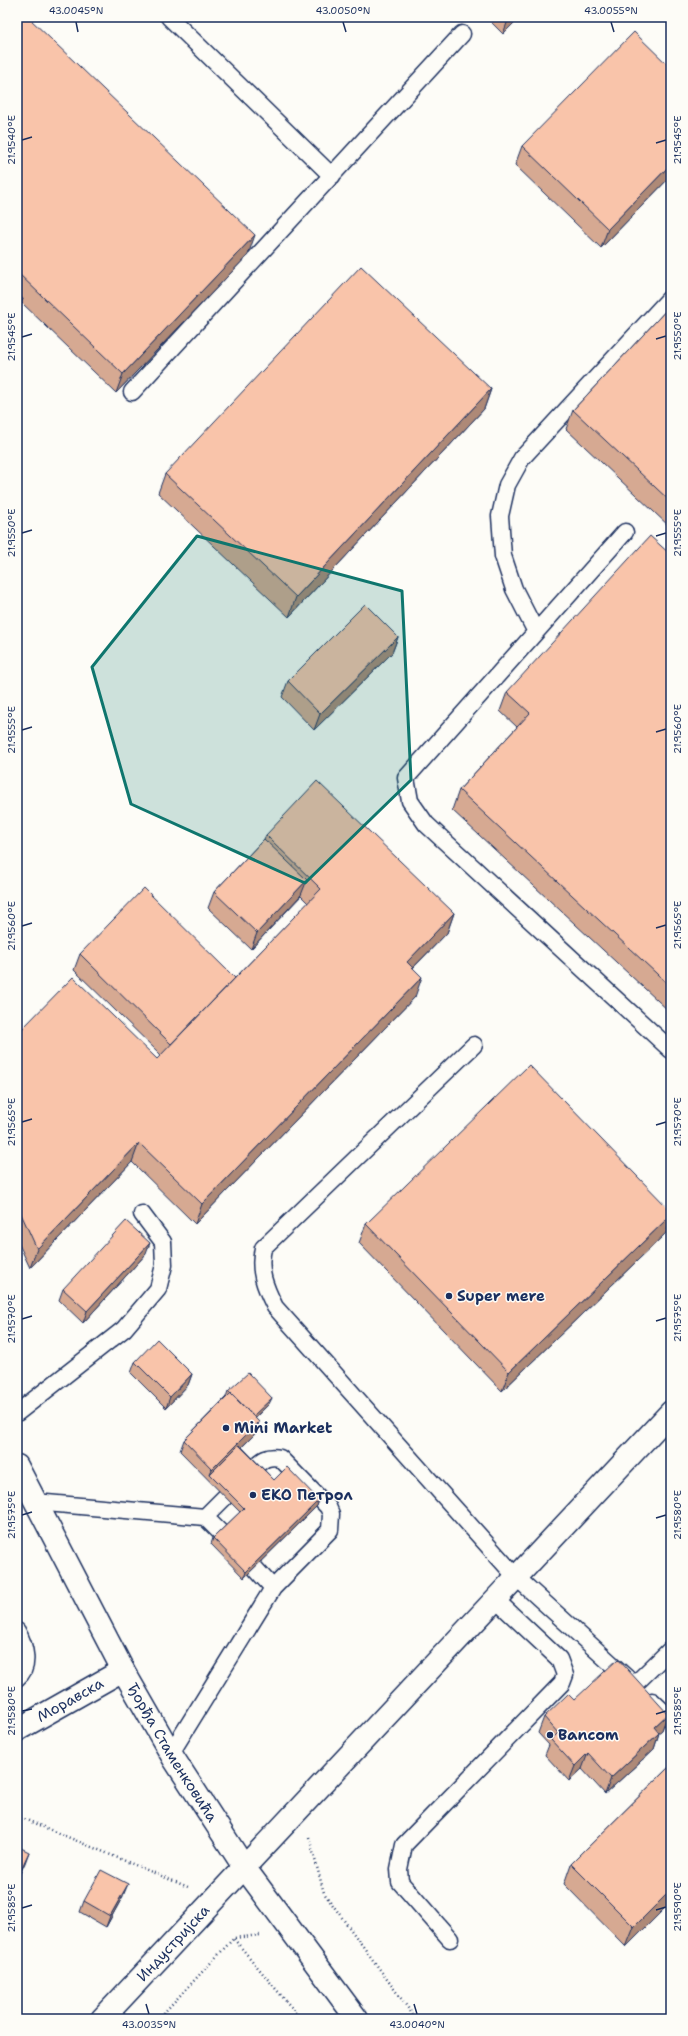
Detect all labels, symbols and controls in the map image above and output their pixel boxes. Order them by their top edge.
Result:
text: 43.0045°N [49,4,103,17]
text: 43.0050°N [316,4,370,17]
text: 43.0055°N [584,4,638,17]
text: 21.9540°E [5,115,18,165]
text: 21.9545°E [671,116,684,164]
text: 21.9550°E [671,312,684,360]
text: 21.9545°E [5,313,18,361]
text: 21.9550°E [5,509,18,557]
text: 21.9555°E [671,509,684,557]
text: 21.9560°E [671,704,684,754]
text: 21.9555°E [5,706,18,754]
text: 21.9560°E [5,901,18,951]
text: 21.9565°E [671,901,684,949]
text: 21.9570°E [671,1097,684,1147]
text: 21.9565°E [5,1098,18,1146]
place label: Super mere [457,1286,545,1306]
marker: Super mere [444,1291,454,1301]
text: 21.9570°E [5,1294,18,1344]
text: 21.9575°E [671,1294,684,1342]
place label: Mini Market [234,1418,332,1438]
marker: Mini Market [221,1423,231,1433]
place label: ЕКО Петрол [261,1485,353,1505]
marker: ЕКО Петрол [248,1490,258,1500]
text: 21.9580°E [671,1490,684,1540]
text: 21.9575°E [5,1491,18,1539]
street label: Моравска [33,1673,108,1727]
street label: Ђорђа Стаменковића [122,1679,223,1826]
text: 21.9580°E [5,1686,18,1736]
text: 21.9585°E [671,1687,684,1735]
place label: Bancom [558,1725,619,1745]
marker: Bancom [545,1730,555,1740]
text: 21.9590°E [671,1882,684,1932]
text: 21.9585°E [5,1884,18,1932]
street label: Индустријска [132,1900,214,1986]
text: 43.0035°N [122,2018,176,2031]
text: 43.0040°N [389,2018,445,2031]

